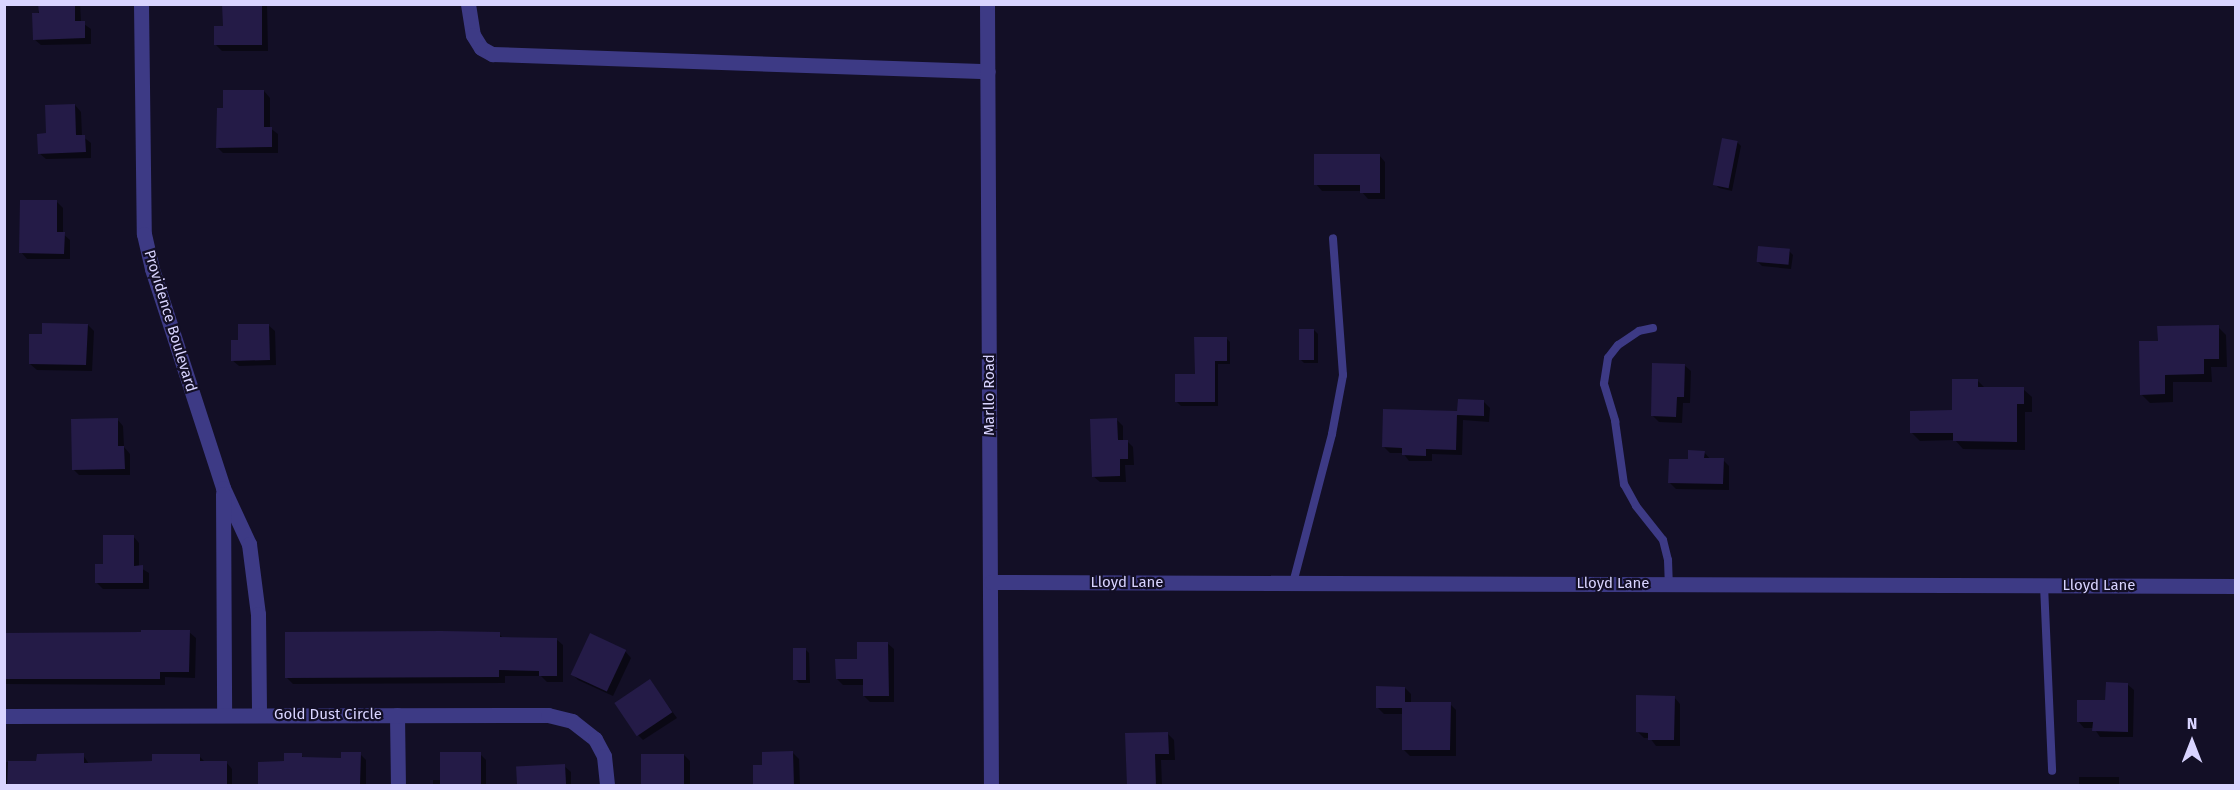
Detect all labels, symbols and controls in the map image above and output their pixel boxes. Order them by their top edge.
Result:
street label: Providence Boulevard [140,248,200,394]
street label: Marllo Road [981,354,999,436]
street label: Lloyd Lane [1090,574,1164,592]
street label: Lloyd Lane [1576,575,1650,593]
street label: Lloyd Lane [2062,577,2136,595]
street label: Gold Dust Circle [274,706,382,724]
north arrow [2162,712,2222,772]
text: N [2187,714,2197,733]

